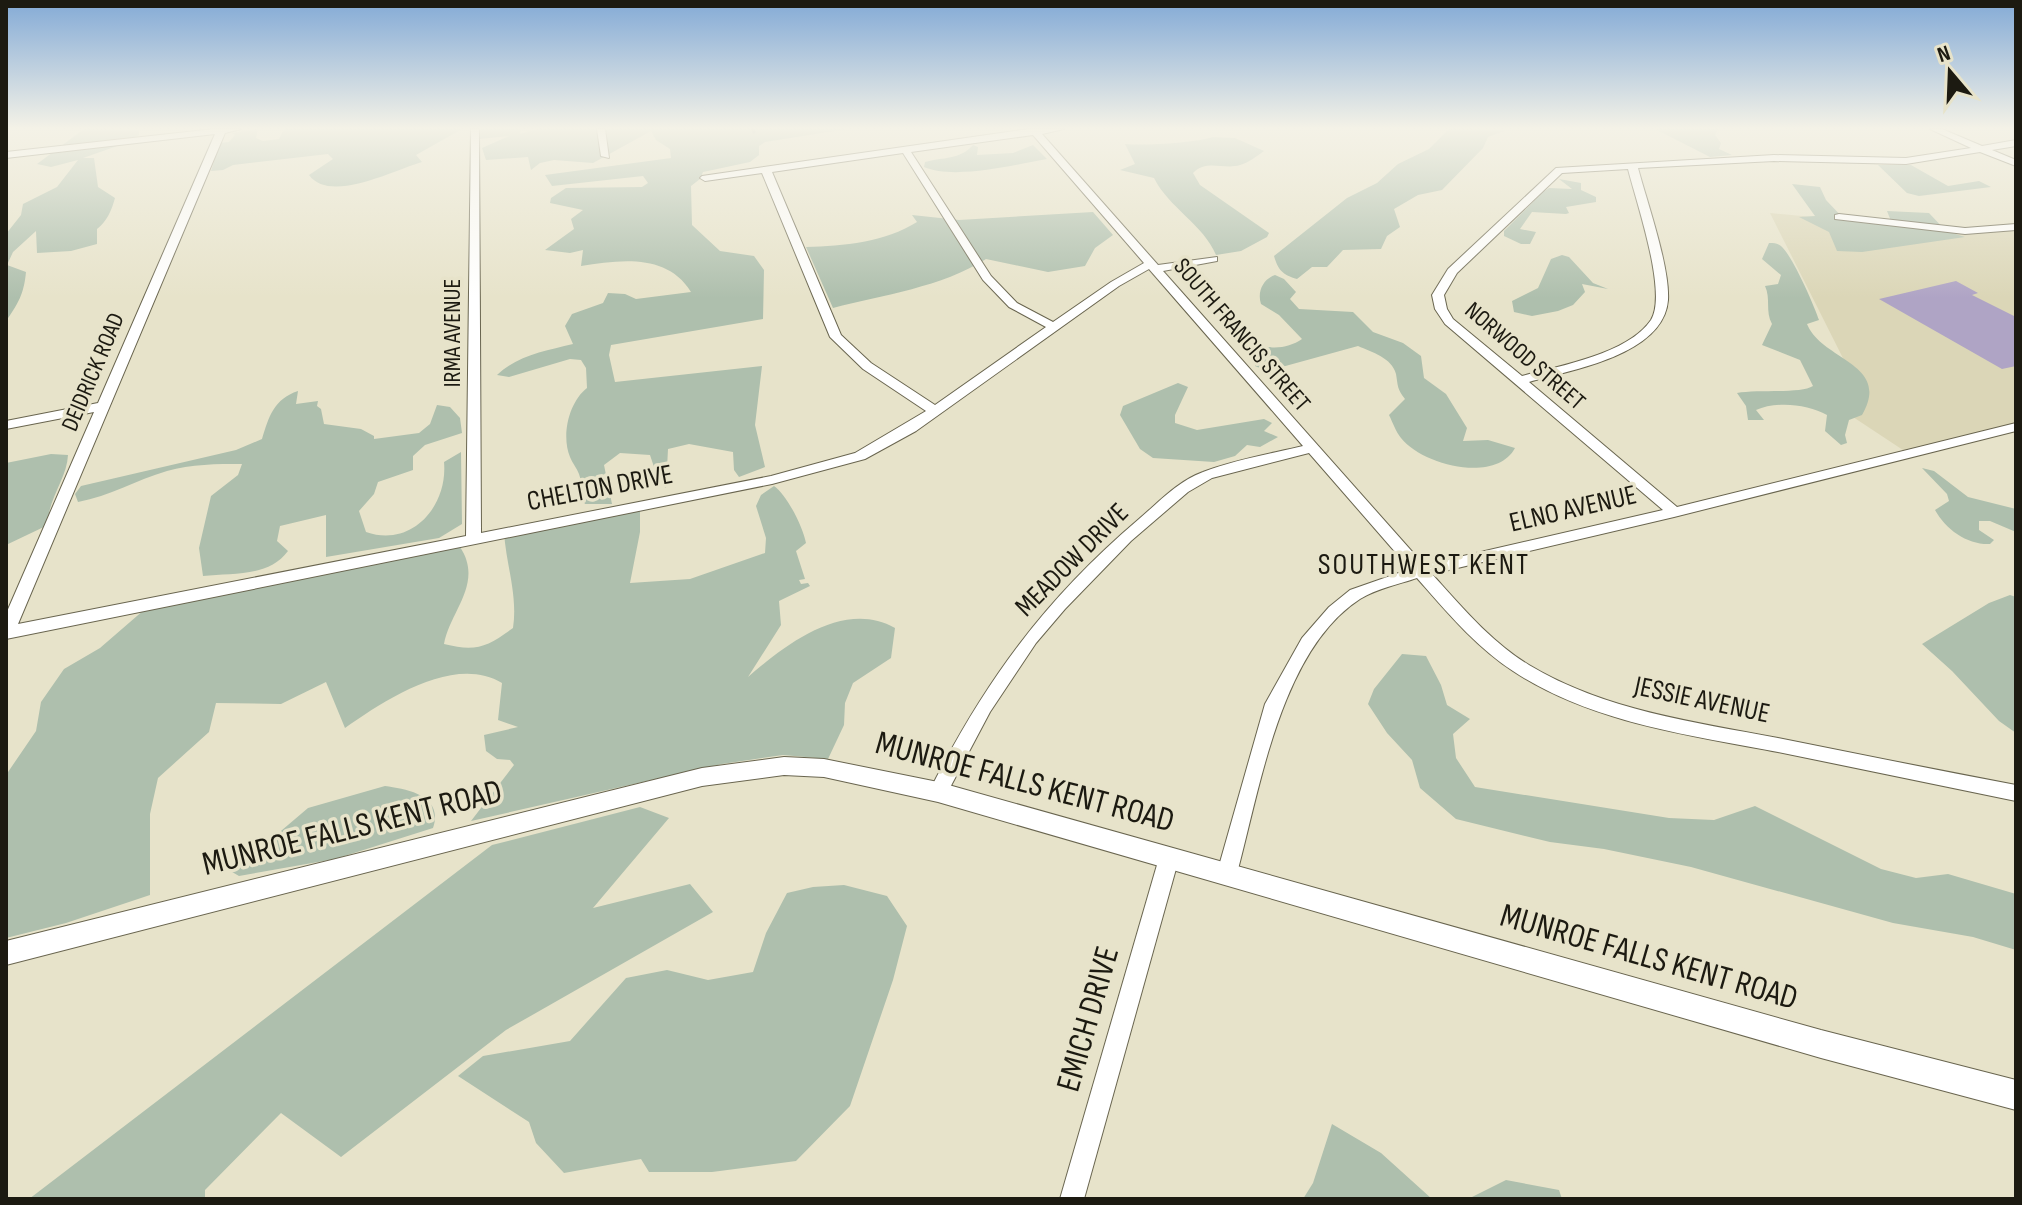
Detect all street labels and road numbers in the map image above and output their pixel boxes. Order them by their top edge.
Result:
street label: SOUTH FRANCIS STREET [1168,252,1317,418]
street label: IRMA AVENUE [438,279,467,387]
street label: NORWOOD STREET [1459,296,1591,416]
street label: DEIDRICK ROAD [55,309,131,435]
street label: CHELTON DRIVE [524,458,676,518]
street label: ELNO AVENUE [1506,478,1640,540]
street label: MEADOW DRIVE [1009,497,1135,623]
street label: JESSIE AVENUE [1630,669,1773,730]
street label: MUNROE FALLS KENT ROAD [871,722,1179,842]
street label: MUNROE FALLS KENT ROAD [198,771,506,885]
street label: MUNROE FALLS KENT ROAD [1496,895,1802,1019]
street label: EMICH DRIVE [1048,942,1128,1096]

